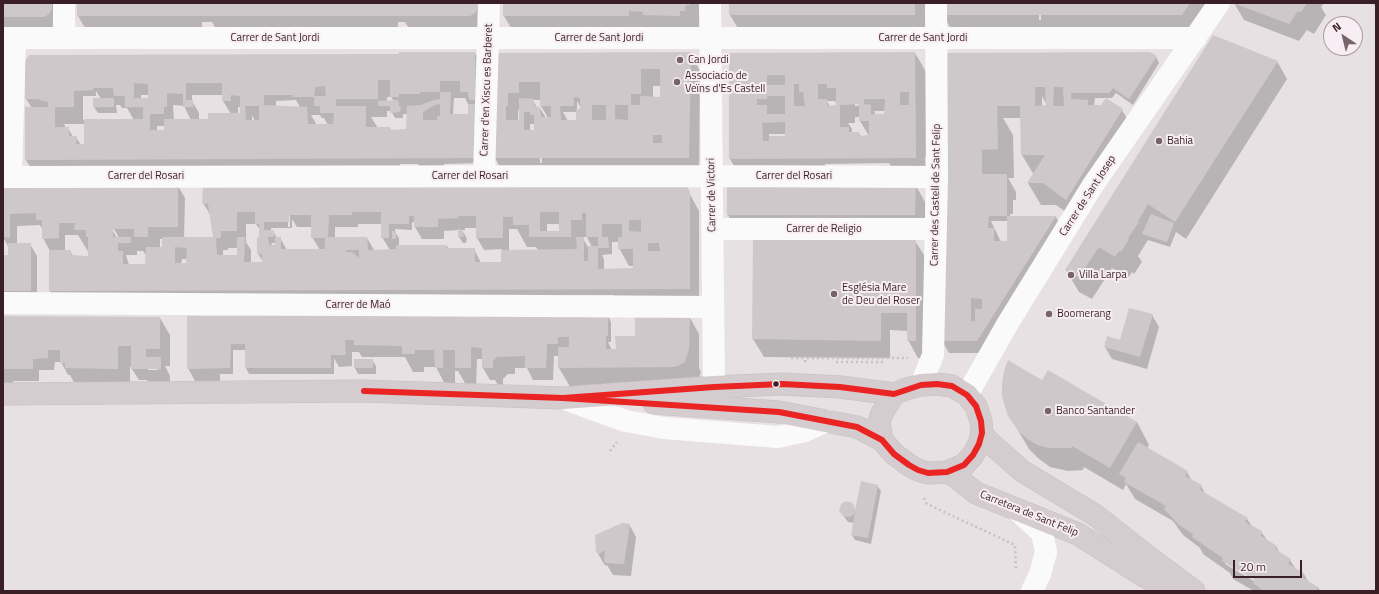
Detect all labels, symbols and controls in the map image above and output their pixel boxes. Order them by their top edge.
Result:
north arrow [1323,16,1363,56]
text: N [1329,18,1344,36]
street label: Carrer d'en Xiscu es Barberet [478,23,496,157]
street label: Carrer de Sant Jordi [230,31,320,45]
street label: Carrer de Sant Jordi [554,31,644,45]
street label: Carrer de Sant Jordi [878,31,968,45]
place label: Can Jordi [688,53,729,67]
marker: Can Jordi [675,55,685,65]
place label: Associacio de Veïns d'Es Castell [685,69,765,95]
marker: Associacio de Veïns d'Es Castell [672,77,682,87]
street label: Carrer des Castell de Sant Felip [928,124,944,266]
place label: Bahia [1167,134,1193,148]
marker: Bahia [1154,136,1164,146]
street label: Carrer de Sant Josep [1057,153,1119,239]
street label: Carrer de Victori [705,158,719,232]
street label: Carrer del Rosari [108,169,184,183]
street label: Carrer del Rosari [432,169,508,183]
street label: Carrer del Rosari [756,169,832,183]
street label: Carrer de Religio [786,222,862,236]
place label: Villa Larpa [1079,268,1127,282]
marker: Villa Larpa [1066,270,1076,280]
place label: Església Mare de Deu del Roser [842,281,920,307]
marker: Església Mare de Deu del Roser [829,289,839,299]
street label: Carrer de Maó [325,298,391,312]
place label: Boomerang [1057,307,1111,321]
marker: Boomerang [1044,309,1054,319]
unlabelled marker [771,379,781,389]
place label: Banco Santander [1056,404,1135,418]
marker: Banco Santander [1043,406,1053,416]
street label: Carretera de Sant Felip [978,488,1080,540]
scale bar [1235,552,1304,578]
text: 20 m [1240,557,1266,576]

